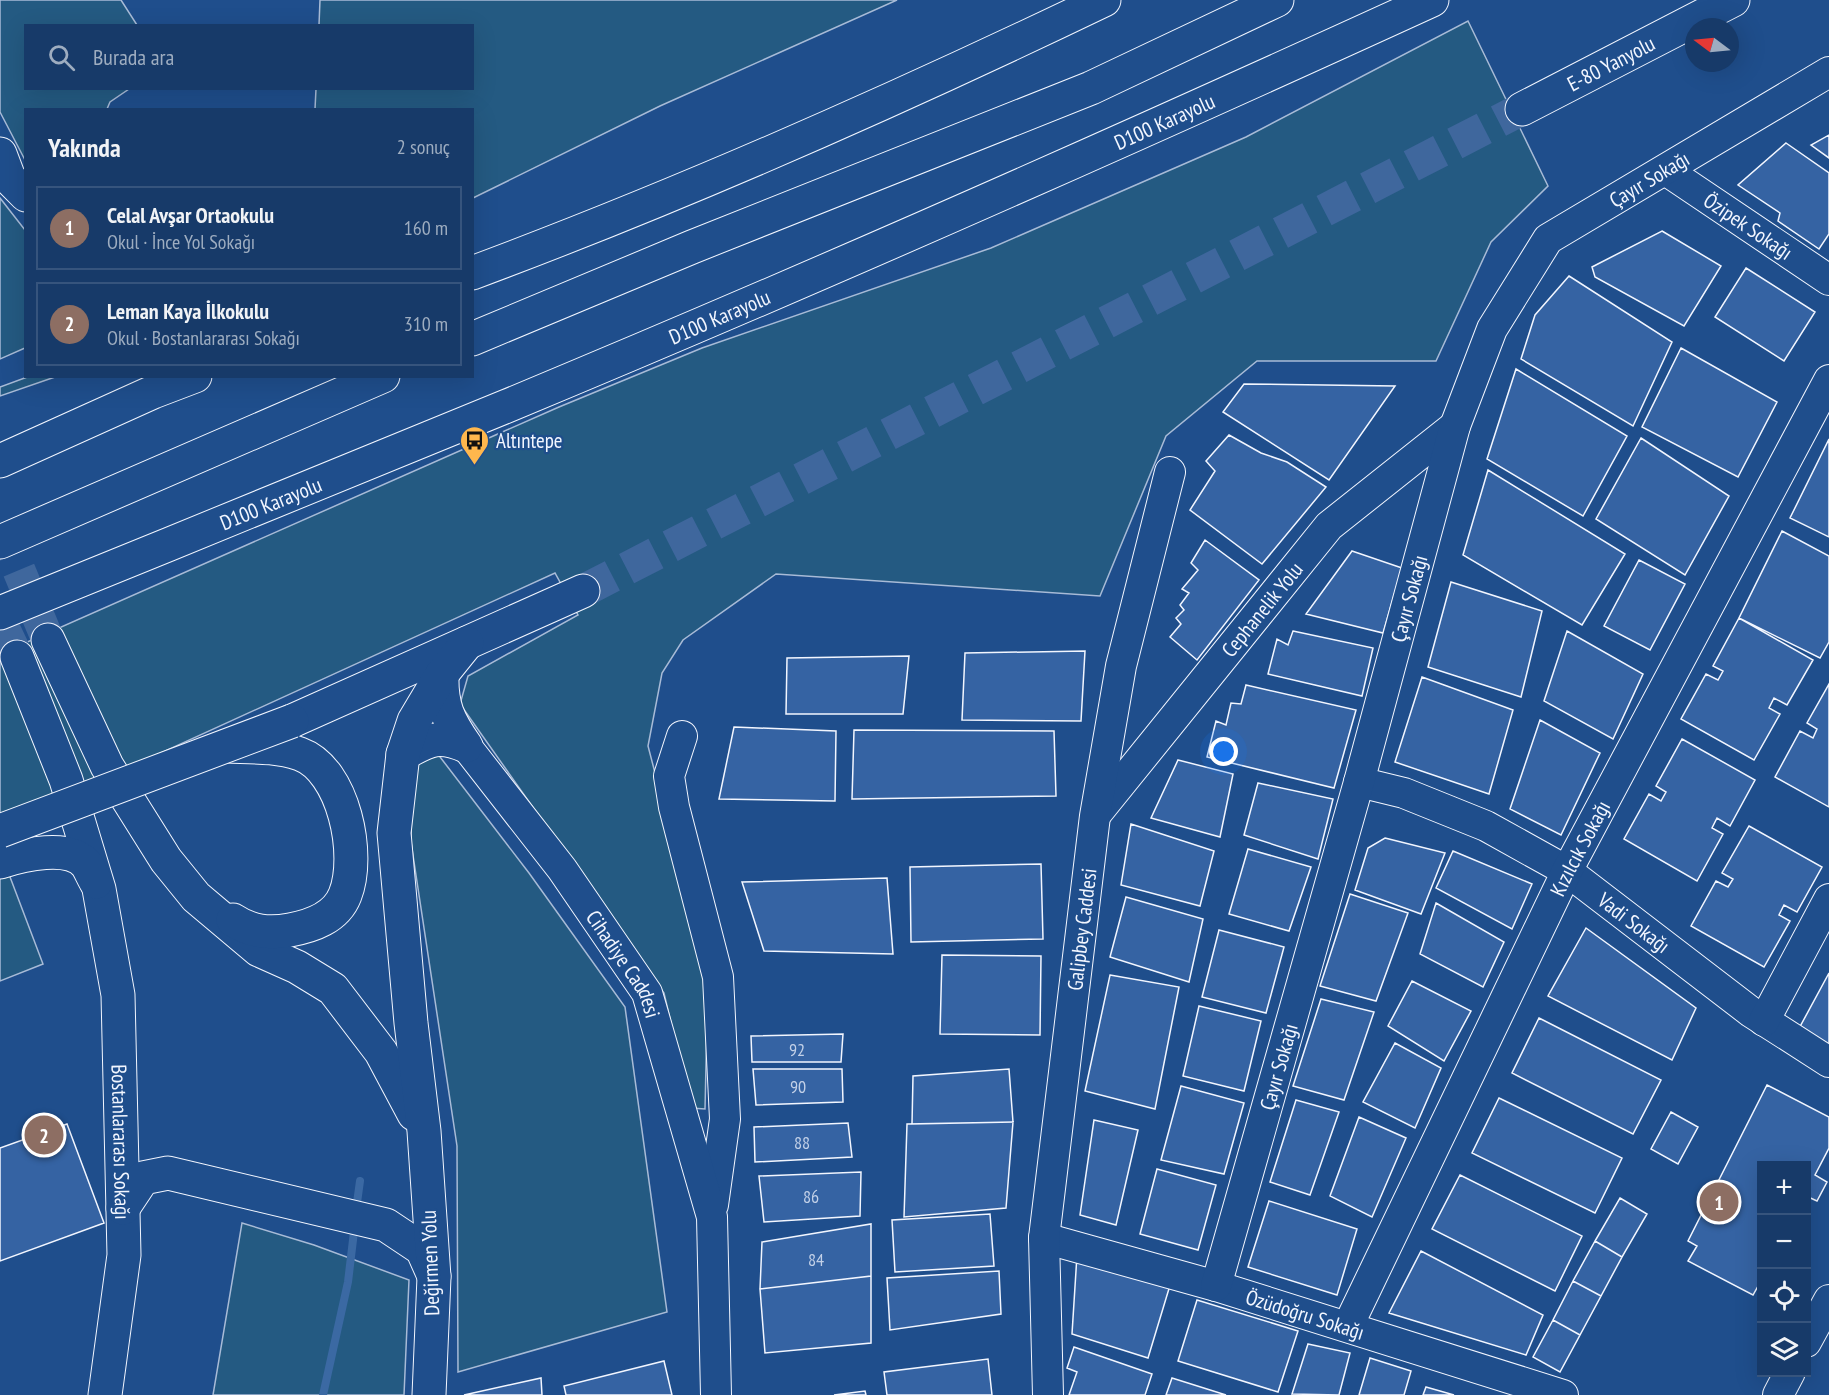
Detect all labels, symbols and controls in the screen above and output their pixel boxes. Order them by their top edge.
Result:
north arrow [1685,18,1739,72]
search box [24,24,474,90]
street label: E-80 Yanyolu [1562,29,1659,97]
icon: search [45,41,78,74]
text: Burada ara [93,43,174,71]
street label: D100 Karayolu [1110,87,1219,156]
text: Yakında [48,131,121,164]
text: 2 sonuç [397,134,450,160]
street label: Çayır Sokağı [1604,145,1694,213]
street label: Özipek Sokağı [1699,186,1798,265]
text: Celal Avşar Ortaokulu [107,201,274,229]
text: 1 [65,215,74,241]
text: 160 m [404,215,448,241]
text: Okul · İnce Yol Sokağı [107,229,255,255]
street label: D100 Karayolu [665,283,774,350]
text: Leman Kaya İlkokulu [107,297,269,325]
text: 2 [65,311,74,337]
text: 310 m [404,311,448,337]
text: Okul · Bostanlararası Sokağı [107,325,300,351]
bus stop icon: Altıntepe [459,424,491,466]
place label: Altıntepe [496,427,562,454]
street label: D100 Karayolu [216,470,325,536]
street label: Çayır Sokağı [1384,552,1433,645]
street label: Cephanelik Yolu [1215,556,1308,662]
your location [1209,737,1238,766]
street label: Kızılcık Sokağı [1543,796,1616,900]
street label: Galipbey Caddesi [1061,867,1102,992]
street label: Vadi Sokağı [1592,886,1676,959]
street label: Cihadiye Caddesi [581,905,667,1021]
street label: Çayır Sokağı [1253,1020,1303,1113]
house number: 92 [789,1038,805,1061]
street label: Bostanlararası Sokağı [106,1064,137,1220]
house number: 90 [790,1075,806,1098]
pin: 2 [24,1112,63,1158]
house number: 88 [794,1131,810,1154]
map controls [1757,1161,1811,1377]
button: + [1757,1161,1811,1215]
pin: 1 [1700,1180,1738,1224]
house number: 86 [803,1185,819,1208]
street label: Değirmen Yolu [415,1210,445,1316]
button: − [1757,1215,1811,1269]
house number: 84 [808,1248,824,1271]
button: locate [1757,1269,1811,1323]
street label: Özüdoğru Sokağı [1243,1283,1368,1345]
button: layers [1757,1323,1811,1377]

